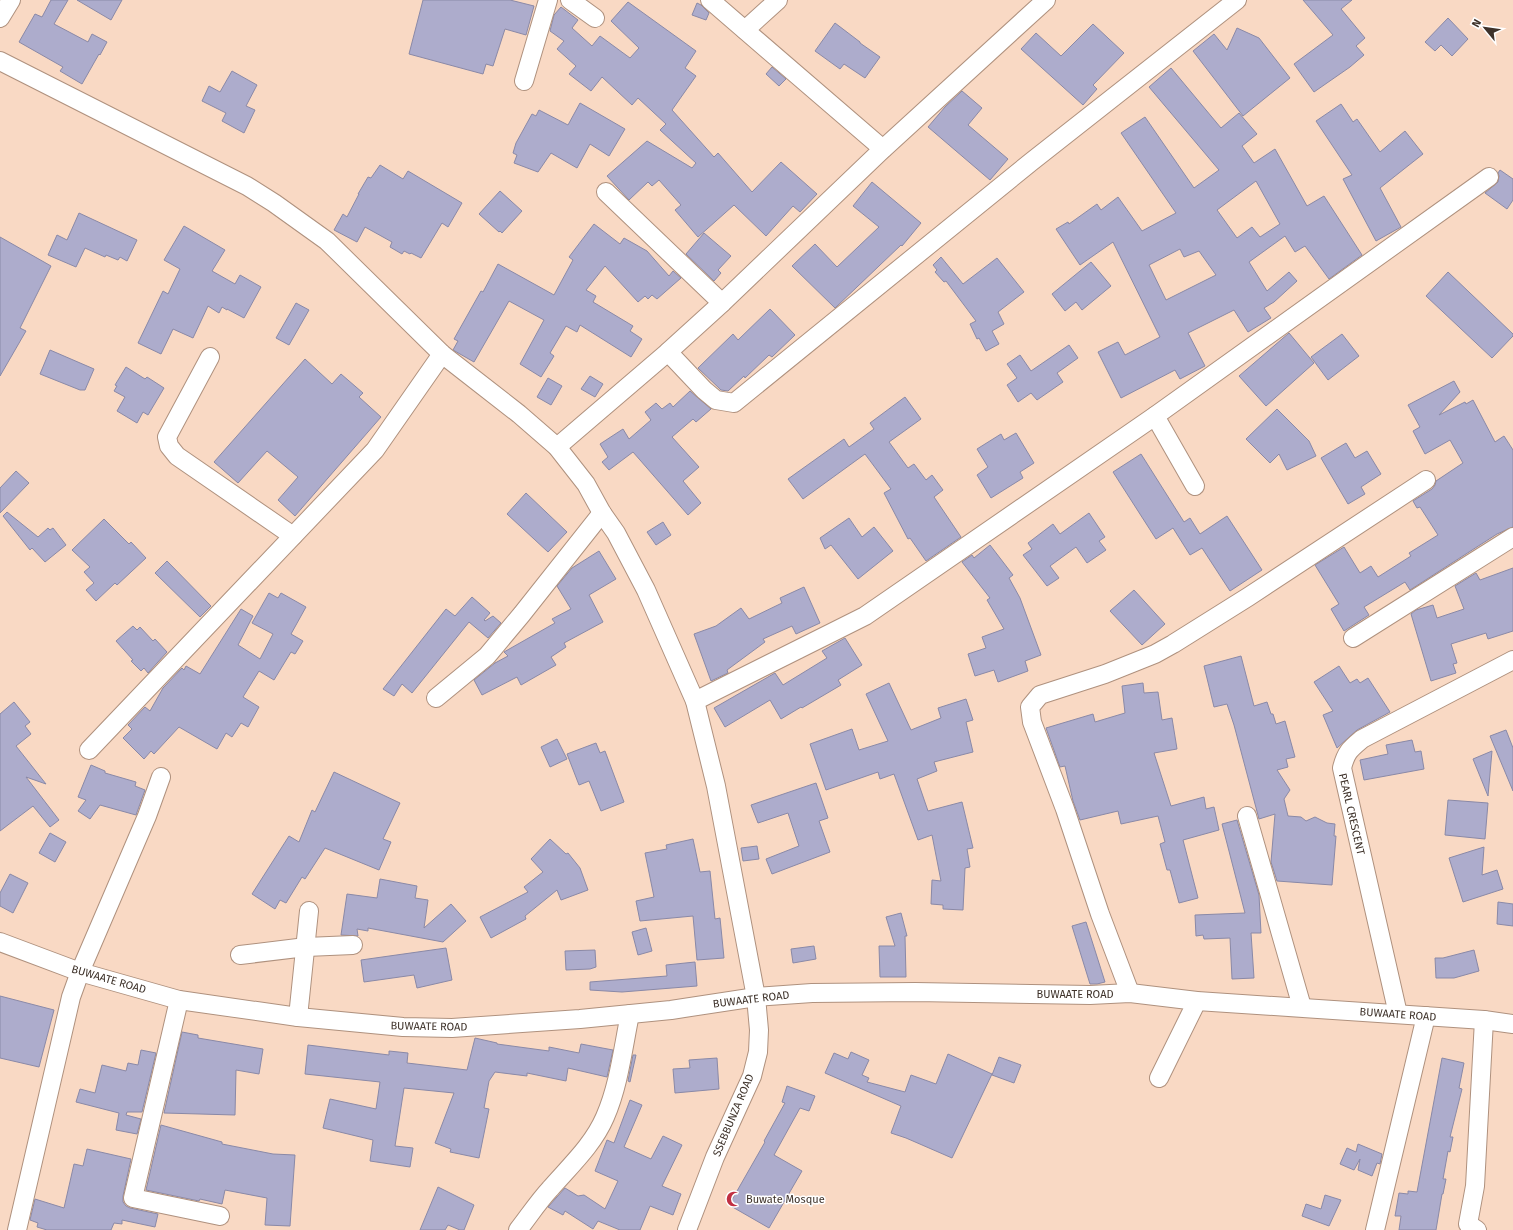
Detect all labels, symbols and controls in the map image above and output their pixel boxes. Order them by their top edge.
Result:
north arrow [1465,8,1505,48]
text: N [1469,17,1484,30]
street label: PEARL CRESCENT [1336,772,1367,857]
street label: BUWAATE ROAD [70,963,148,996]
street label: BUWAATE ROAD [712,988,790,1011]
street label: BUWAATE ROAD [1036,988,1114,1001]
street label: BUWAATE ROAD [1359,1005,1437,1024]
street label: BUWAATE ROAD [390,1019,468,1034]
street label: SSEBBUNZA ROAD [710,1072,757,1158]
mosque icon: Buwate Mosque [725,1190,743,1208]
place label: Buwate Mosque [746,1193,825,1206]

